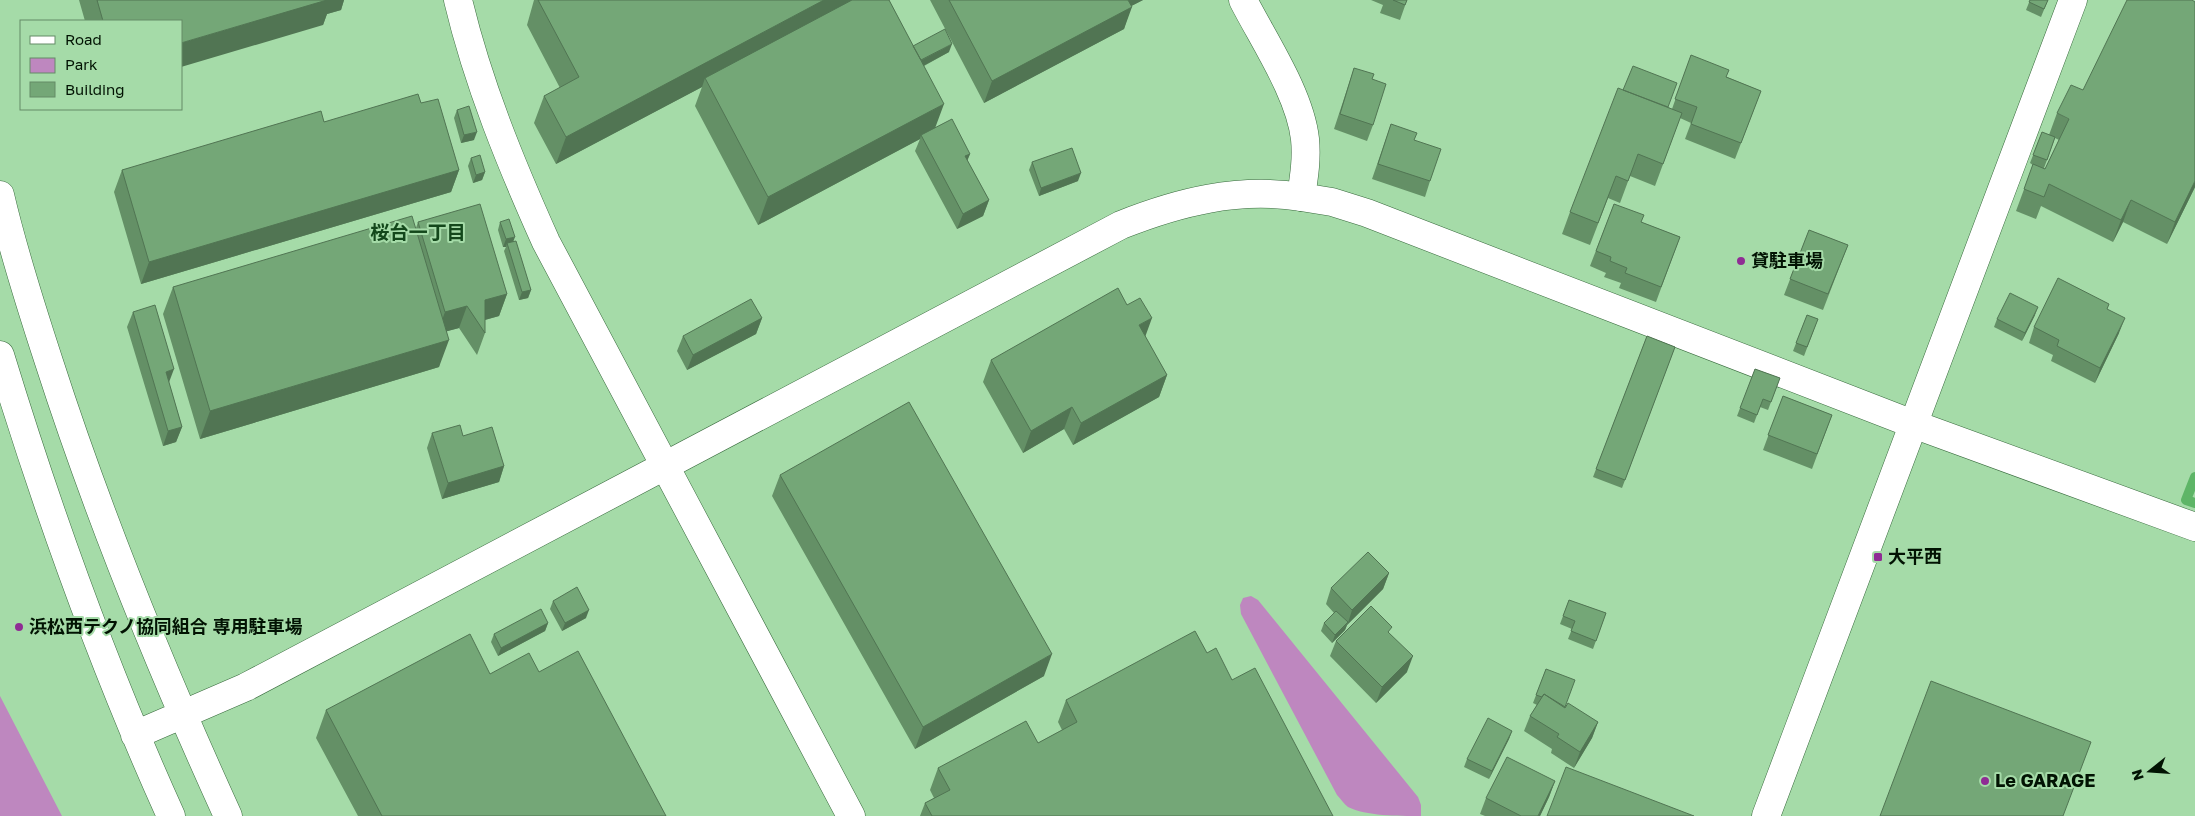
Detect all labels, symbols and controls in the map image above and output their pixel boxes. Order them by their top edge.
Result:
legend [20,20,182,110]
text: Road [65,30,102,48]
text: Park [65,55,98,73]
text: Building [65,80,125,98]
district label: 桜台一丁目 [370,220,466,243]
place label: 貸駐車場 [1751,249,1823,271]
marker: 貸駐車場 [1735,255,1747,267]
place label: 大平西 [1888,545,1942,567]
marker: 大平西 [1872,551,1884,563]
place label: 浜松西テクノ協同組合 専用駐車場 [29,615,302,637]
marker: 浜松西テクノ協同組合 専用駐車場 [13,621,25,633]
north arrow [2125,746,2175,796]
text: N [2127,767,2147,783]
place label: Le GARAGE [1995,769,2096,791]
marker: Le GARAGE [1979,775,1991,787]

